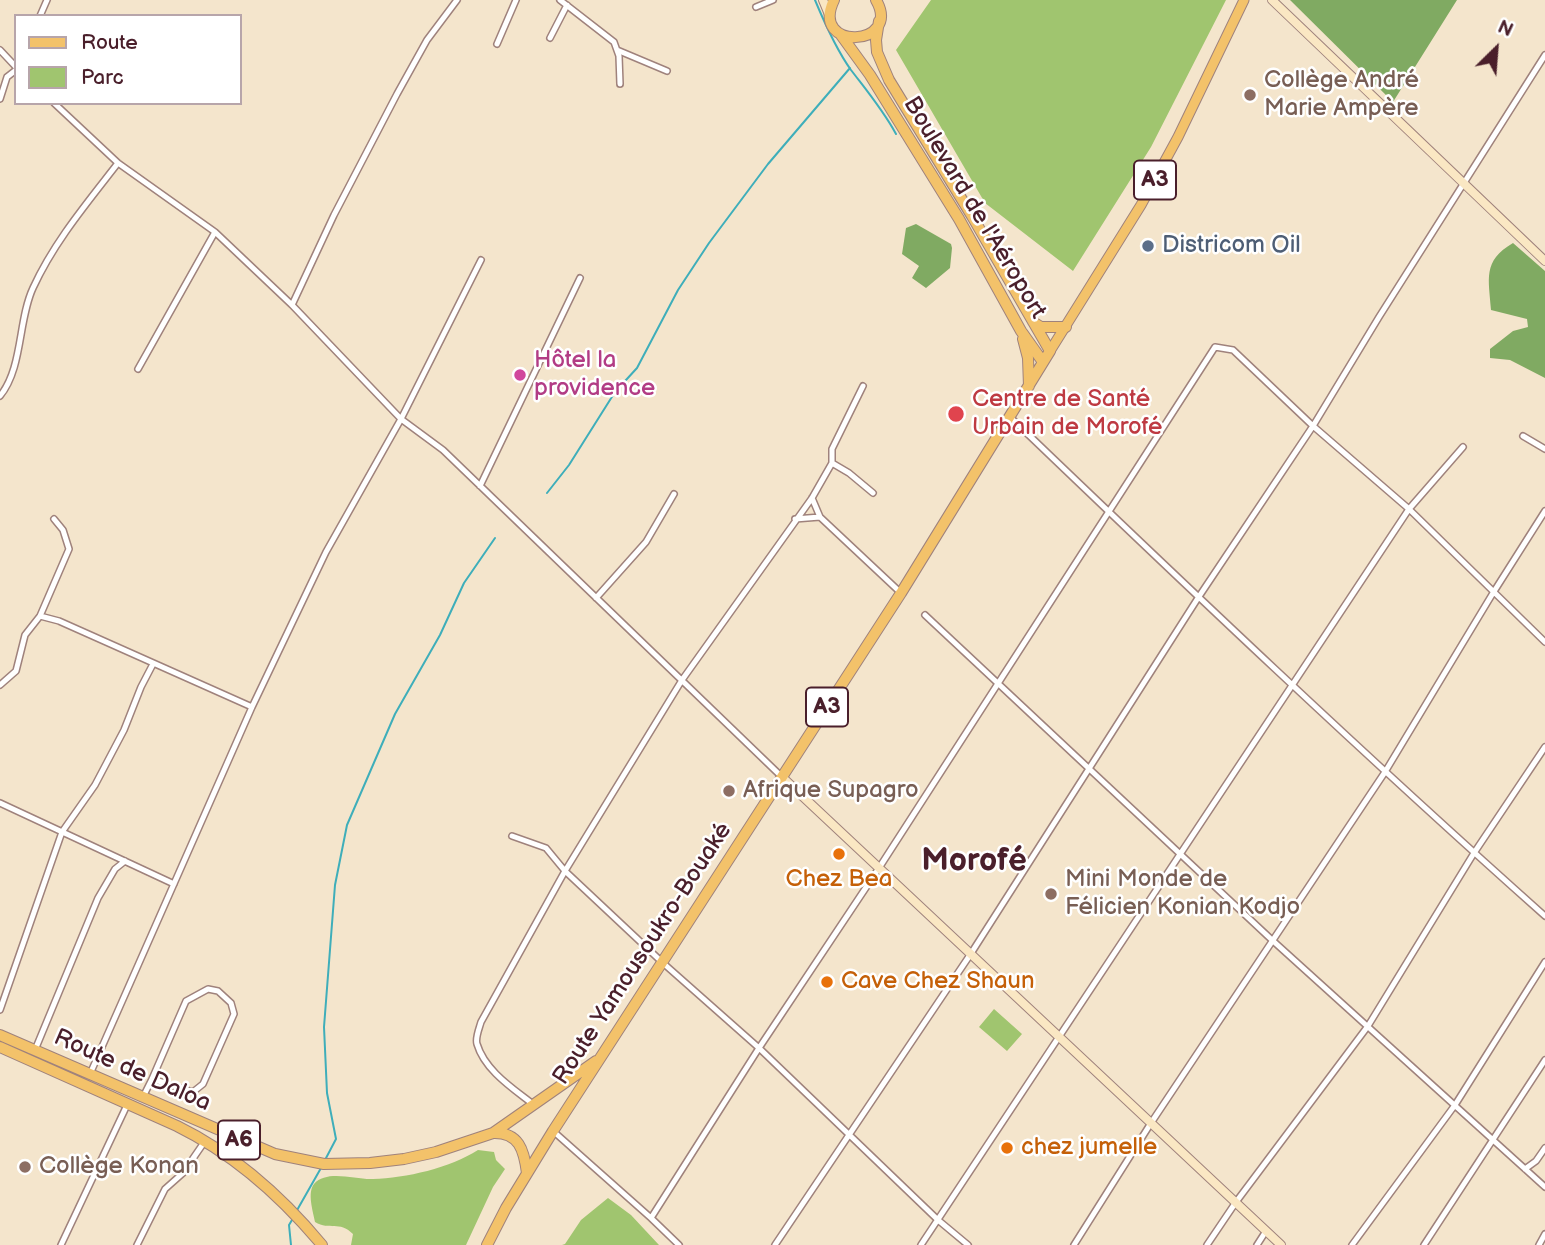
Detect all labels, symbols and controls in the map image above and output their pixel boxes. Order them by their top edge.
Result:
legend [14,14,242,105]
north arrow [1461,14,1531,84]
text: N [1494,16,1516,43]
text: Route [81,30,138,55]
text: Parc [81,65,124,90]
place label: Collège André Marie Ampère [1264,67,1419,123]
marker: Collège André Marie Ampère [1242,87,1258,103]
street label: Boulevard de l'Aéroport [896,92,1052,324]
road number: A3 [1134,160,1176,200]
place label: Districom Oil [1162,232,1301,260]
marker: Districom Oil [1140,238,1156,254]
place label: Hôtel la providence [534,347,655,403]
marker: Hôtel la providence [512,367,528,383]
place label: Centre de Santé Urbain de Morofé [972,386,1162,442]
marker: Centre de Santé Urbain de Morofé [946,404,966,424]
road number: A3 [806,688,848,726]
place label: Afrique Supagro [743,777,919,805]
marker: Afrique Supagro [721,783,737,799]
street label: Route Yamousoukro-Bouaké [547,817,739,1091]
district label: Morofé [921,843,1027,881]
marker: Chez Bea [831,846,847,862]
place label: Chez Bea [786,866,892,894]
place label: Mini Monde de Félicien Konian Kodjo [1065,866,1300,922]
marker: Mini Monde de Félicien Konian Kodjo [1043,886,1059,902]
place label: Cave Chez Shaun [841,968,1034,996]
marker: Cave Chez Shaun [819,974,835,990]
street label: Route de Daloa [49,1024,215,1118]
road number: A6 [218,1120,260,1160]
place label: chez jumelle [1021,1134,1157,1162]
marker: chez jumelle [999,1140,1015,1156]
place label: Collège Konan [39,1153,199,1181]
marker: Collège Konan [17,1159,33,1175]

